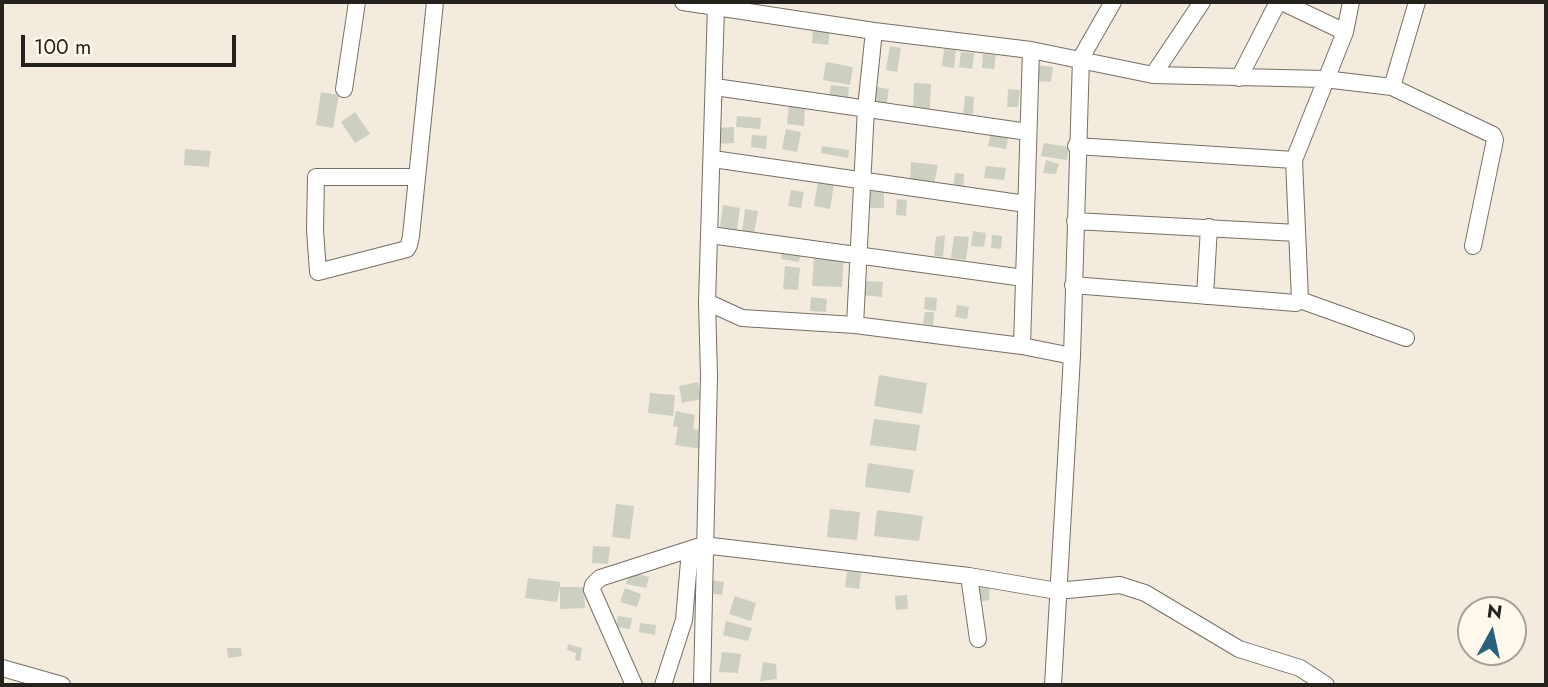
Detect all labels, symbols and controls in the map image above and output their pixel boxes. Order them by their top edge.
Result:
scale bar [24,21,240,65]
text: 100 m [34,32,91,62]
north arrow [1457,596,1527,666]
text: N [1485,597,1504,626]

